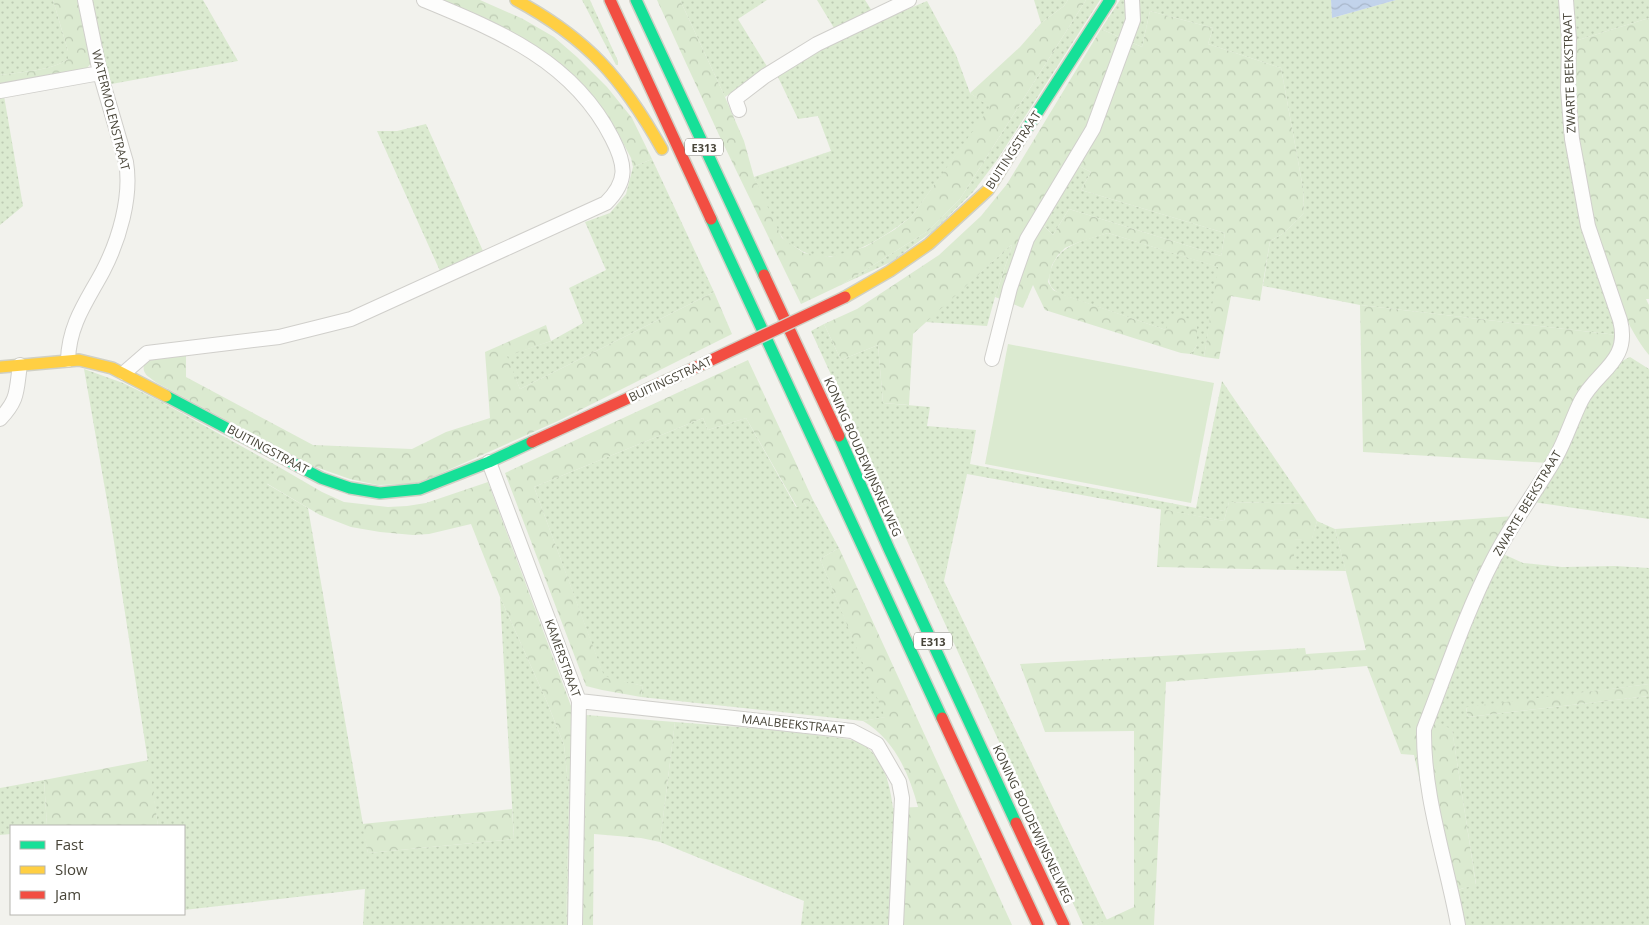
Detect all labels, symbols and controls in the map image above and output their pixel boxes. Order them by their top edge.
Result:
street label: ZWARTE BEEKSTRAAT [1558,12,1580,133]
street label: WATERMOLENSTRAAT [88,48,134,173]
street label: BUITINGSTRAAT [981,107,1045,192]
road number: E313 [685,138,723,156]
street label: BUITINGSTRAAT [626,352,715,406]
street label: KONING BOUDEWIJNSNELWEG [820,375,906,539]
street label: BUITINGSTRAAT [224,420,312,478]
street label: ZWARTE BEEKSTRAAT [1489,447,1565,559]
street label: KAMERSTRAAT [541,616,585,700]
road number: E313 [914,632,952,649]
street label: MAALBEEKSTRAAT [741,710,846,738]
street label: KONING BOUDEWIJNSNELWEG [989,742,1077,906]
legend [10,825,185,915]
text: Fast [55,834,84,854]
text: Slow [55,859,88,879]
text: Jam [53,884,81,904]

